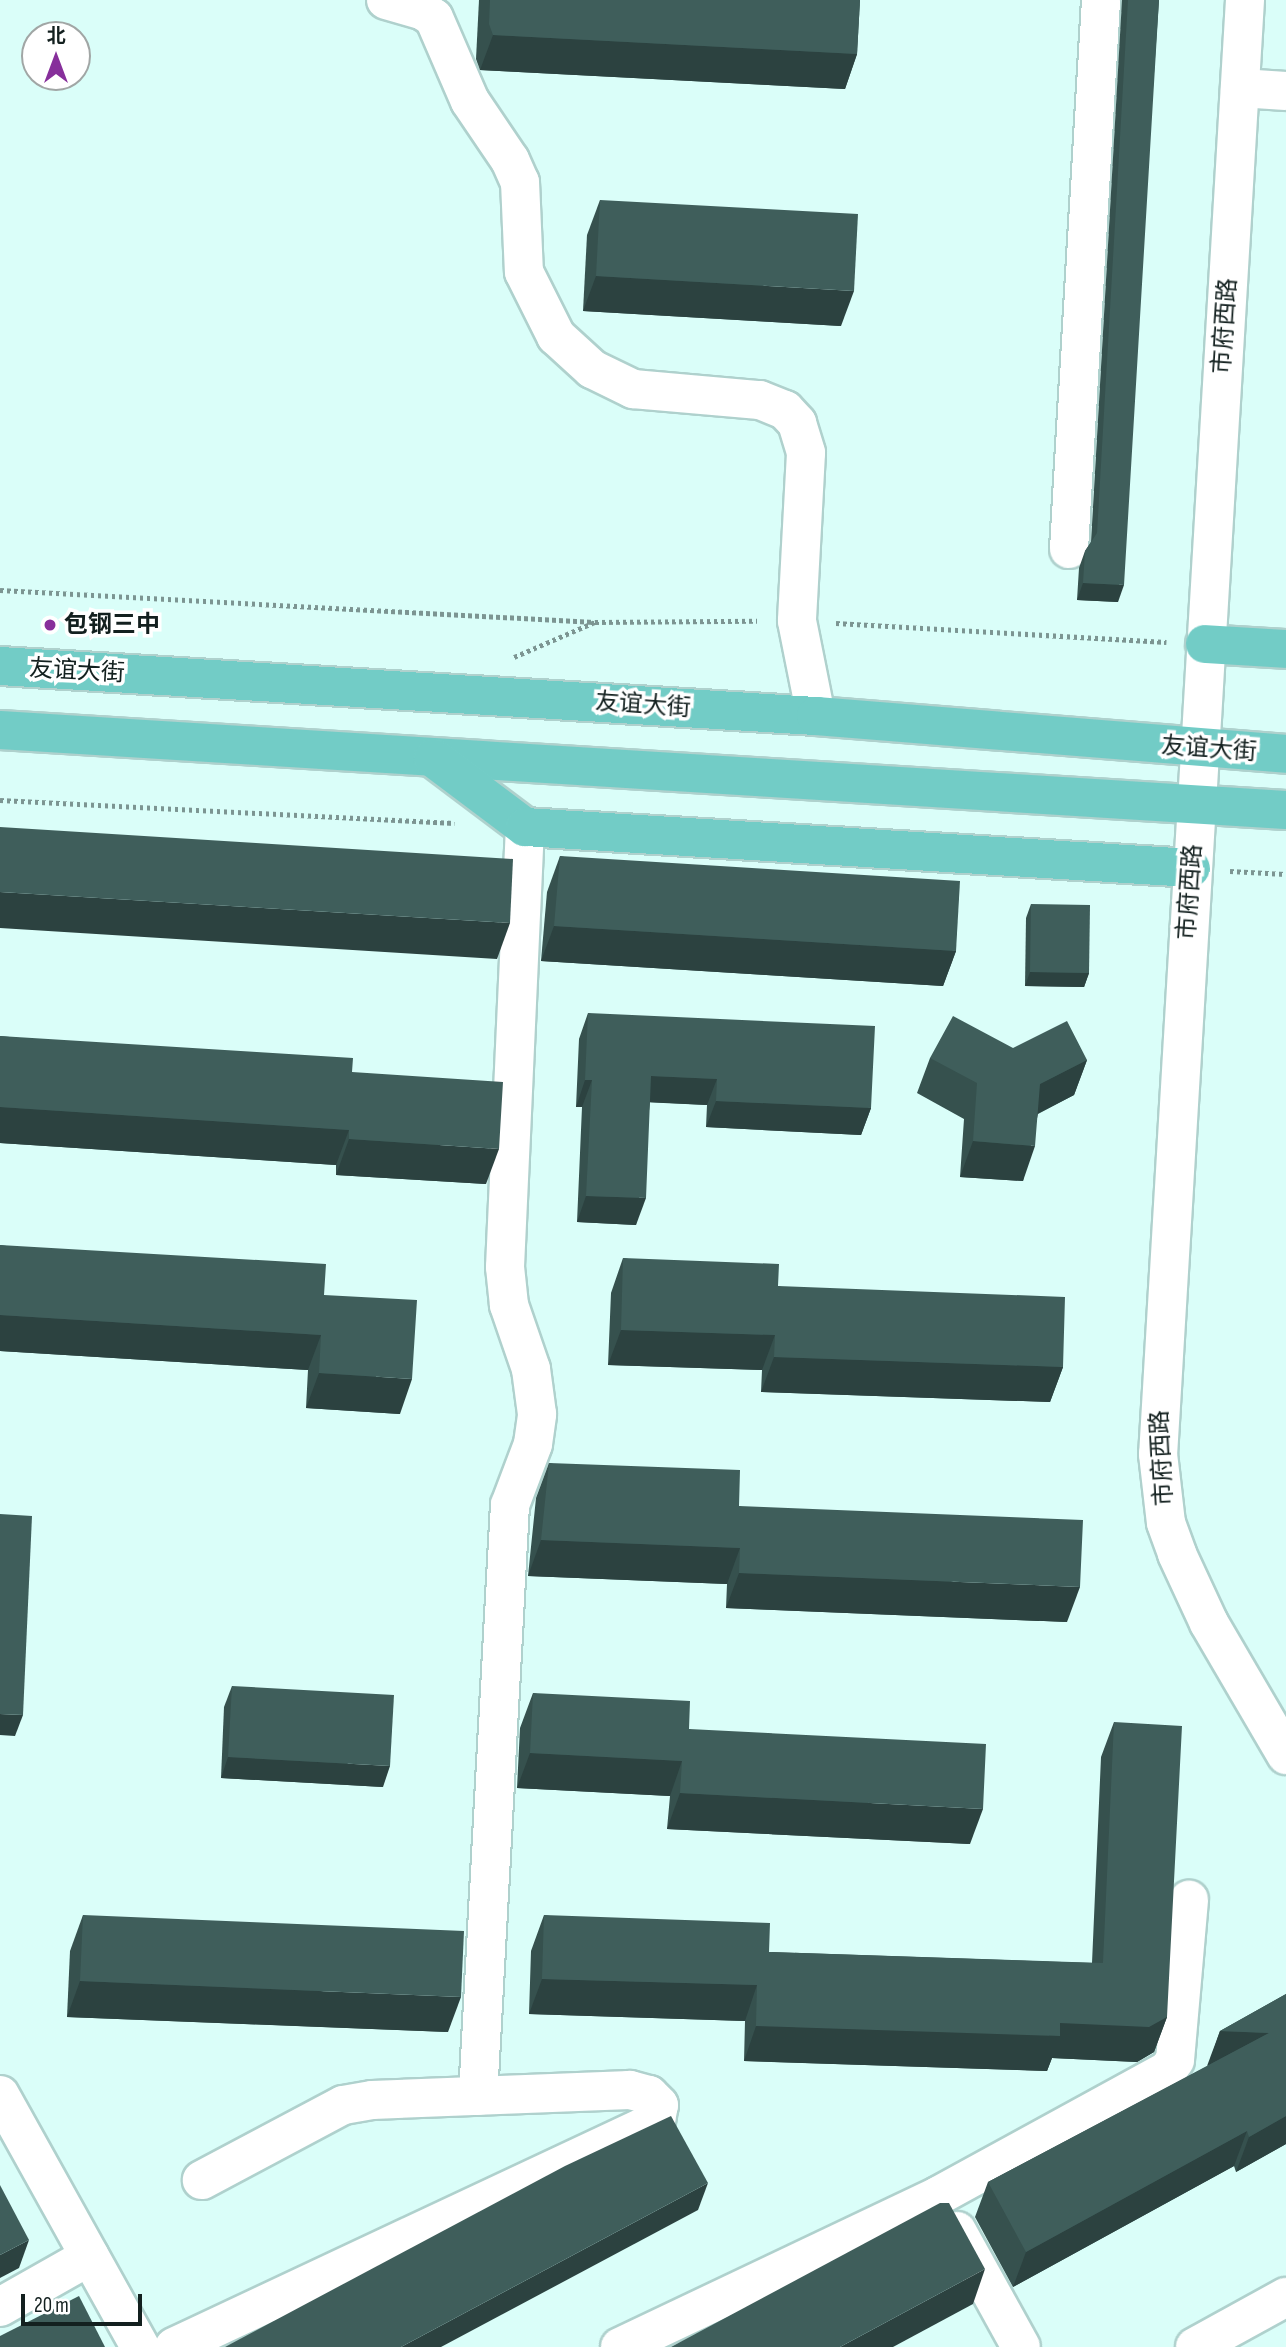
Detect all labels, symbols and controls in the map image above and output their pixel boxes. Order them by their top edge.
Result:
north arrow [21,21,91,91]
text: 北 [46,25,66,48]
street label: 市府西路 [1207,277,1243,375]
place label: 包钢三中 [64,611,160,639]
marker: 包钢三中 [42,617,58,633]
street label: 友谊大街 [28,654,126,688]
street label: 友谊大街 [594,687,692,723]
street label: 友谊大街 [1160,731,1258,767]
street label: 市府西路 [1172,843,1208,941]
street label: 市府西路 [1145,1409,1179,1507]
scale bar [24,2280,145,2324]
text: 20 m [34,2293,69,2318]

